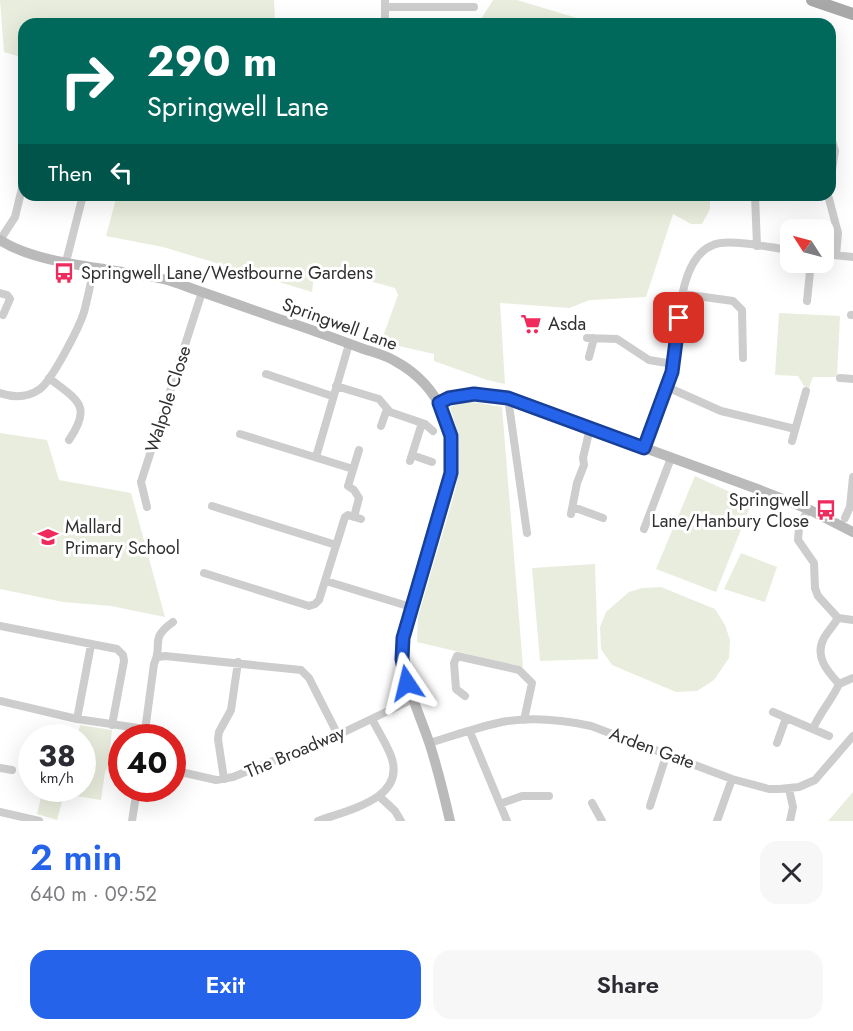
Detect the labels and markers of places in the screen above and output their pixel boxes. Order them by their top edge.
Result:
place label: Springwell Lane/Westbourne Gardens [81,260,373,286]
bus stop icon: Springwell Lane/Westbourne Gardens [52,261,76,285]
pin [653,292,704,343]
place label: Asda [548,311,586,337]
supermarket icon: Asda [519,312,543,336]
place label: Springwell Lane/Hanbury Close [652,487,809,534]
bus stop icon: Springwell Lane/Hanbury Close [814,498,838,522]
place label: Mallard Primary School [65,514,180,561]
school or university icon: Mallard Primary School [36,525,60,549]

